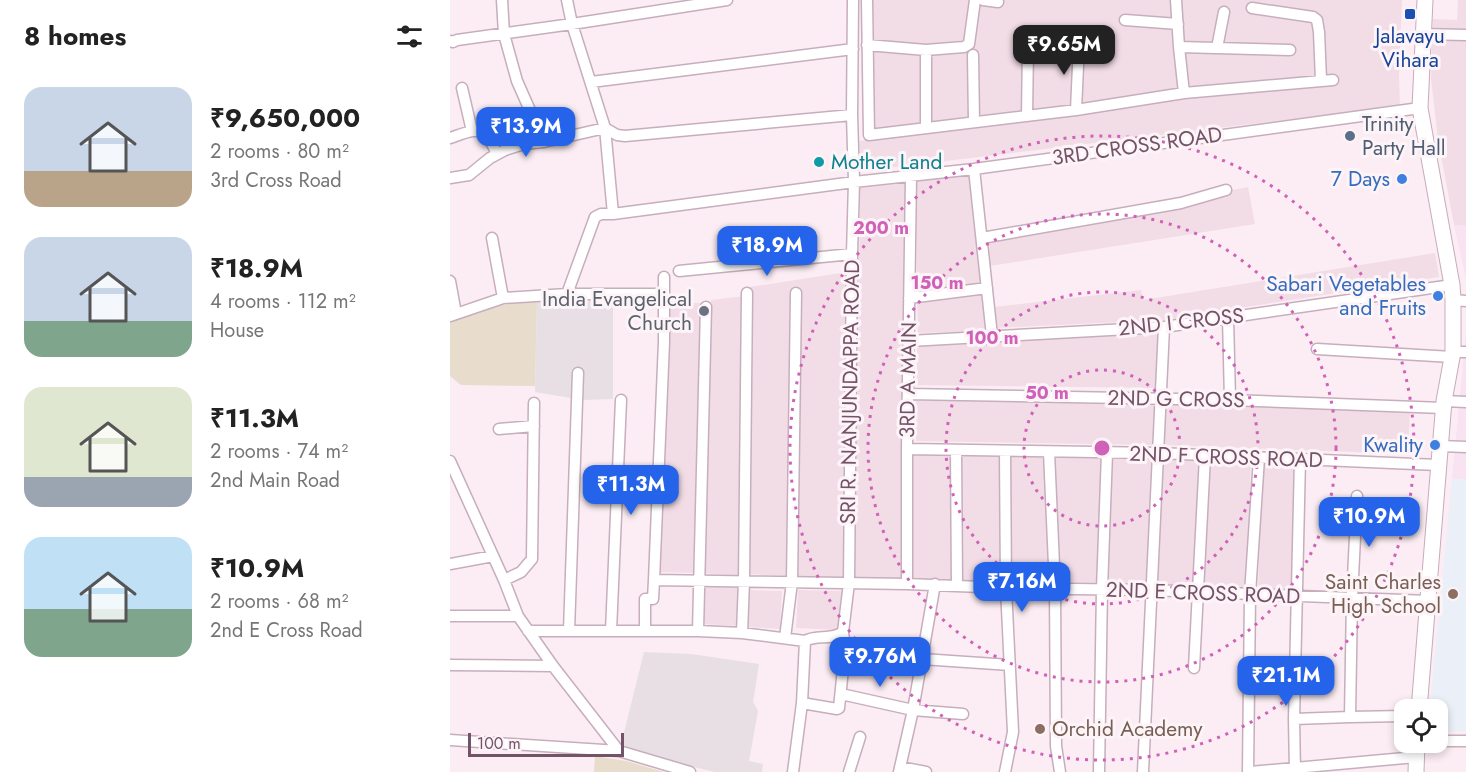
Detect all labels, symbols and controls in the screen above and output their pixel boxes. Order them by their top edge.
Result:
marker: Jalavayu Vihara [1403,7,1417,21]
text: 8 homes [24,17,126,55]
icon: filters [393,20,426,53]
place label: Jalavayu Vihara [1372,21,1445,75]
pin: ₹9.65M [1015,25,1113,76]
text: ₹9.65M [1027,30,1101,59]
text: ₹9,650,000 [210,99,360,137]
pin: ₹13.9M [477,107,575,158]
place label: Trinity Party Hall [1362,109,1446,163]
icon: home [72,111,144,183]
text: ₹13.9M [490,112,562,141]
street label: 3RD CROSS ROAD [1050,119,1224,173]
marker: Trinity Party Hall [1343,129,1357,143]
text: 2 rooms · 80 m² [210,137,349,166]
place label: Mother Land [831,147,942,177]
marker: Mother Land [812,155,826,169]
place label: 7 Days [1331,164,1390,194]
text: 3rd Cross Road [210,166,342,195]
marker: 7 Days [1395,172,1409,186]
text: 200 m [853,215,909,241]
pin: ₹18.9M [718,226,816,277]
text: ₹18.9M [731,231,803,260]
text: ₹18.9M [210,249,303,287]
street label: SRI R. NANJUNDAPPA ROAD [833,259,867,525]
icon: home [72,261,144,333]
place label: Sabari Vegetables and Fruits [1266,269,1426,323]
text: 150 m [911,270,963,296]
place label: India Evangelical Church [542,284,692,338]
text: 4 rooms · 112 m² [210,287,356,316]
marker: Sabari Vegetables and Fruits [1431,289,1445,303]
street label: 2ND I CROSS [1117,300,1245,344]
marker: India Evangelical Church [697,304,711,318]
text: House [210,316,264,345]
street label: 3RD A MAIN [892,322,924,438]
text: 100 m [965,325,1019,351]
text: 50 m [1025,380,1069,406]
street label: 2ND G CROSS [1107,383,1245,415]
text: ₹11.3M [210,399,299,437]
icon: home [72,411,144,483]
place label: Kwality [1363,430,1424,460]
text: 2 rooms · 74 m² [210,437,348,466]
centre of rings [1092,438,1112,458]
marker: Kwality [1428,438,1442,452]
street label: 2ND F CROSS ROAD [1129,439,1323,475]
pin: ₹11.3M [582,465,680,516]
text: 2nd Main Road [210,466,340,495]
text: ₹11.3M [597,470,665,499]
pin: ₹10.9M [1320,497,1418,548]
text: ₹10.9M [1333,502,1405,531]
text: ₹10.9M [210,549,304,587]
icon: home [72,561,144,633]
pin: ₹7.16M [973,562,1071,613]
text: ₹7.16M [987,567,1057,596]
place label: Saint Charles High School [1325,567,1441,621]
street label: 2ND E CROSS ROAD [1105,575,1301,611]
text: 2 rooms · 68 m² [210,587,348,616]
marker: Saint Charles High School [1446,587,1460,601]
text: 2nd E Cross Road [210,616,363,645]
pin: ₹9.76M [831,637,929,688]
text: ₹9.76M [843,642,917,671]
pin: ₹21.1M [1237,656,1335,707]
text: ₹21.1M [1251,661,1321,690]
map controls [1394,699,1448,753]
button: locate [1394,699,1448,753]
place label: Orchid Academy [1052,714,1203,744]
marker: Orchid Academy [1033,722,1047,736]
scale bar [468,730,624,758]
text: 100 m [477,732,521,755]

